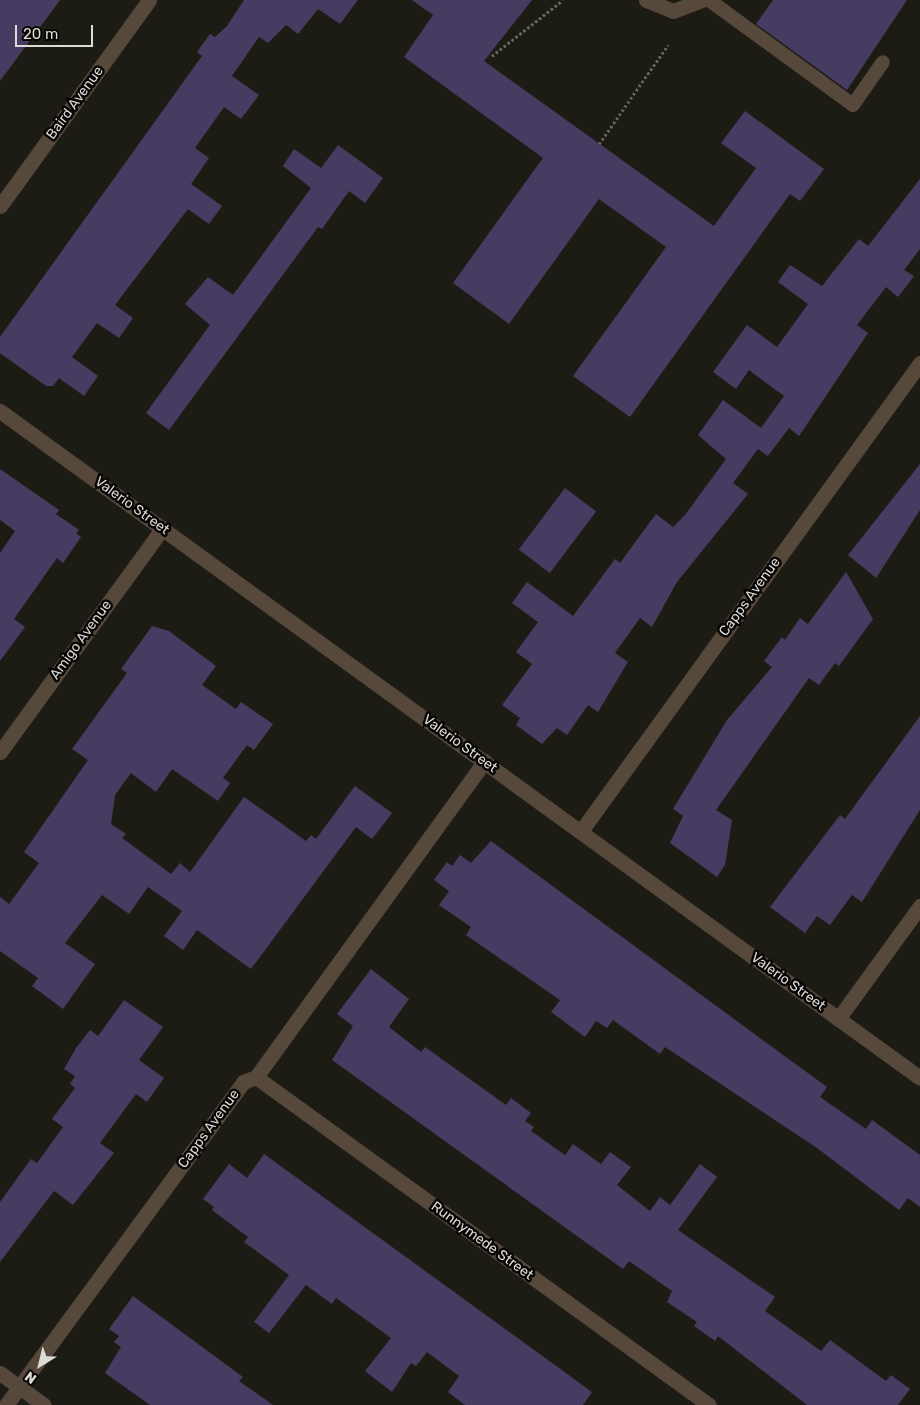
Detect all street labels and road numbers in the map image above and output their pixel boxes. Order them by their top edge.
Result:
street label: Baird Avenue [43,63,107,143]
street label: Valerio Street [91,473,173,539]
street label: Capps Avenue [716,554,784,640]
street label: Amigo Avenue [47,597,115,683]
street label: Valerio Street [419,711,501,777]
street label: Valerio Street [747,949,829,1015]
street label: Capps Avenue [175,1086,243,1172]
street label: Runnymede Street [428,1198,536,1284]

